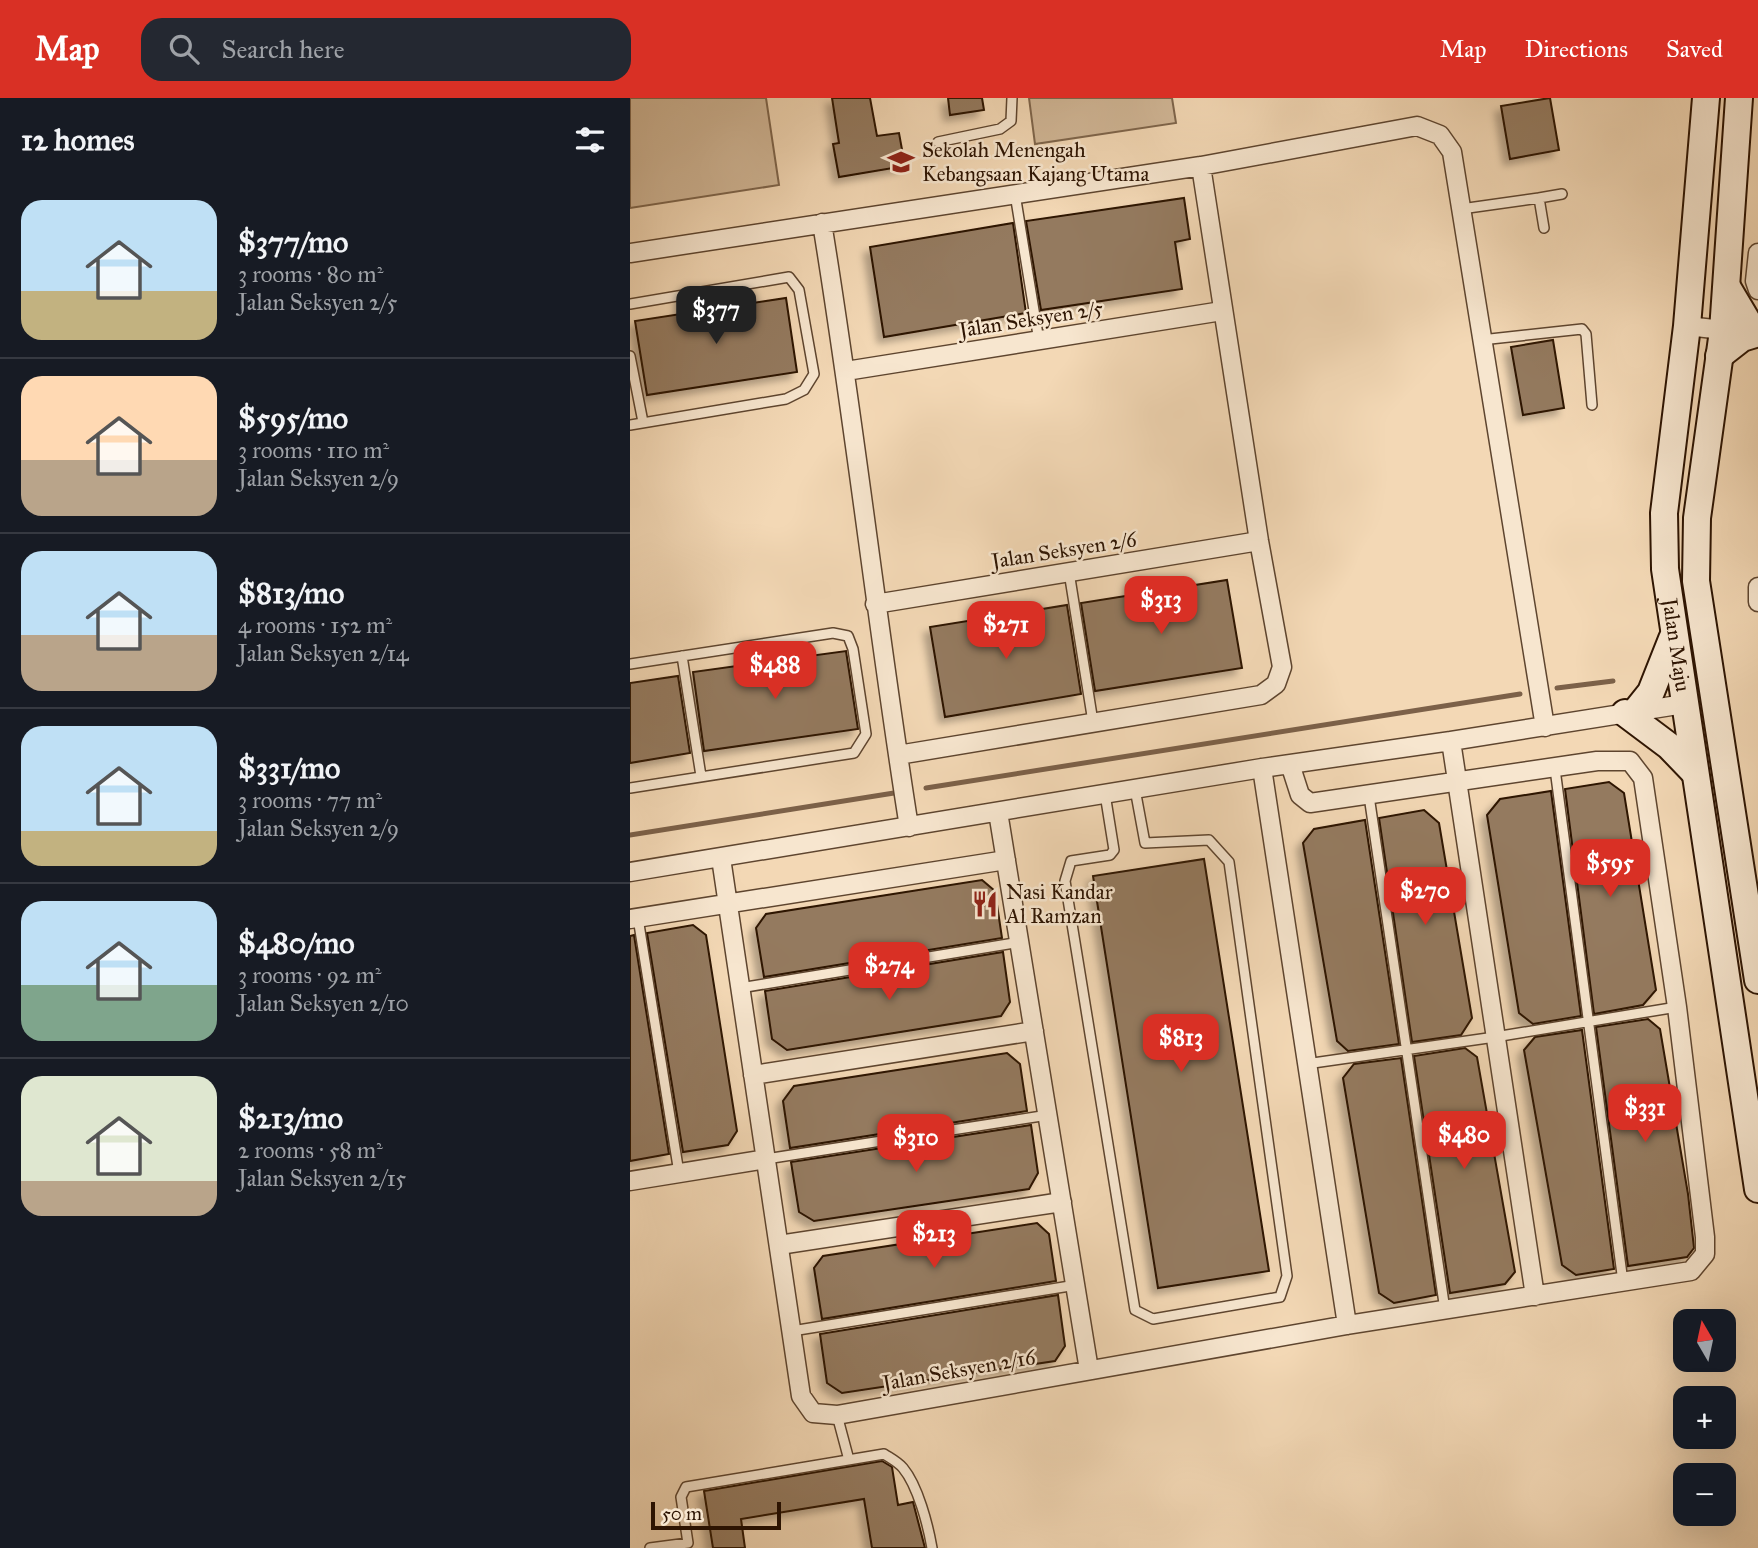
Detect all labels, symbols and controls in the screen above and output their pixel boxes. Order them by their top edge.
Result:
search box [141,18,631,81]
text: Map [35,29,99,69]
icon: search [165,30,203,68]
text: Search here [221,33,345,65]
text: Map [1440,34,1487,64]
text: Directions [1525,34,1628,64]
text: Saved [1666,34,1723,64]
icon: filters [571,121,609,159]
text: 12 homes [21,122,134,158]
place label: Sekolah Menengah Kebangsaan Kajang Utama [922,137,1149,187]
school or university icon: Sekolah Menengah Kebangsaan Kajang Utama [886,147,916,177]
text: $377/mo [238,224,348,260]
icon: home [77,228,161,312]
text: 3 rooms · 80 m² [238,260,383,288]
pin: $377 [675,286,757,346]
text: Jalan Seksyen 2/5 [238,288,397,316]
text: $377 [692,295,740,323]
street label: Jalan Seksyen 2/5 [955,295,1105,344]
text: $595/mo [238,400,348,436]
icon: home [77,404,161,488]
text: 3 rooms · 110 m² [238,436,389,464]
text: Jalan Seksyen 2/9 [238,464,399,492]
street label: Jalan Seksyen 2/6 [988,526,1140,575]
text: $813/mo [238,575,344,611]
pin: $313 [1120,576,1202,636]
icon: home [77,579,161,663]
text: $313 [1140,585,1182,613]
street label: Jalan Maju [1656,594,1696,693]
pin: $271 [965,602,1047,661]
text: $271 [983,610,1029,638]
text: 4 rooms · 152 m² [238,611,392,639]
text: Jalan Seksyen 2/14 [238,639,409,667]
pin: $488 [734,642,816,701]
text: $488 [749,650,801,678]
text: $331/mo [238,750,340,786]
icon: home [77,754,161,838]
text: 3 rooms · 77 m² [238,786,382,814]
text: Jalan Seksyen 2/9 [238,814,399,842]
pin: $595 [1569,840,1651,899]
text: $595 [1586,848,1634,876]
pin: $270 [1384,868,1466,927]
text: $270 [1400,876,1450,904]
place label: Nasi Kandar Al Ramzan [1005,879,1113,929]
restaurant icon: Nasi Kandar Al Ramzan [970,889,1000,919]
text: $480/mo [238,925,355,961]
icon: home [77,929,161,1013]
pin: $274 [848,942,930,1002]
text: $274 [864,951,914,979]
text: 3 rooms · 92 m² [238,961,381,989]
text: Jalan Seksyen 2/10 [238,989,409,1017]
pin: $813 [1140,1014,1222,1074]
text: $813 [1159,1023,1203,1051]
pin: $331 [1604,1084,1686,1144]
text: $331 [1624,1093,1666,1121]
text: $213/mo [238,1100,343,1136]
icon: home [77,1104,161,1188]
pin: $480 [1423,1112,1505,1171]
pin: $310 [875,1114,957,1174]
text: $480 [1438,1120,1490,1148]
text: $310 [893,1123,939,1151]
text: 2 rooms · 58 m² [238,1136,383,1164]
text: Jalan Seksyen 2/15 [238,1164,406,1192]
pin: $213 [893,1210,975,1270]
text: $213 [912,1219,956,1247]
north arrow [1673,1309,1736,1372]
map controls [1673,1309,1736,1526]
street label: Jalan Seksyen 2/16 [879,1344,1039,1397]
button: + [1673,1386,1736,1449]
button: − [1673,1463,1736,1526]
scale bar [651,1499,780,1531]
text: 50 m [662,1502,702,1525]

